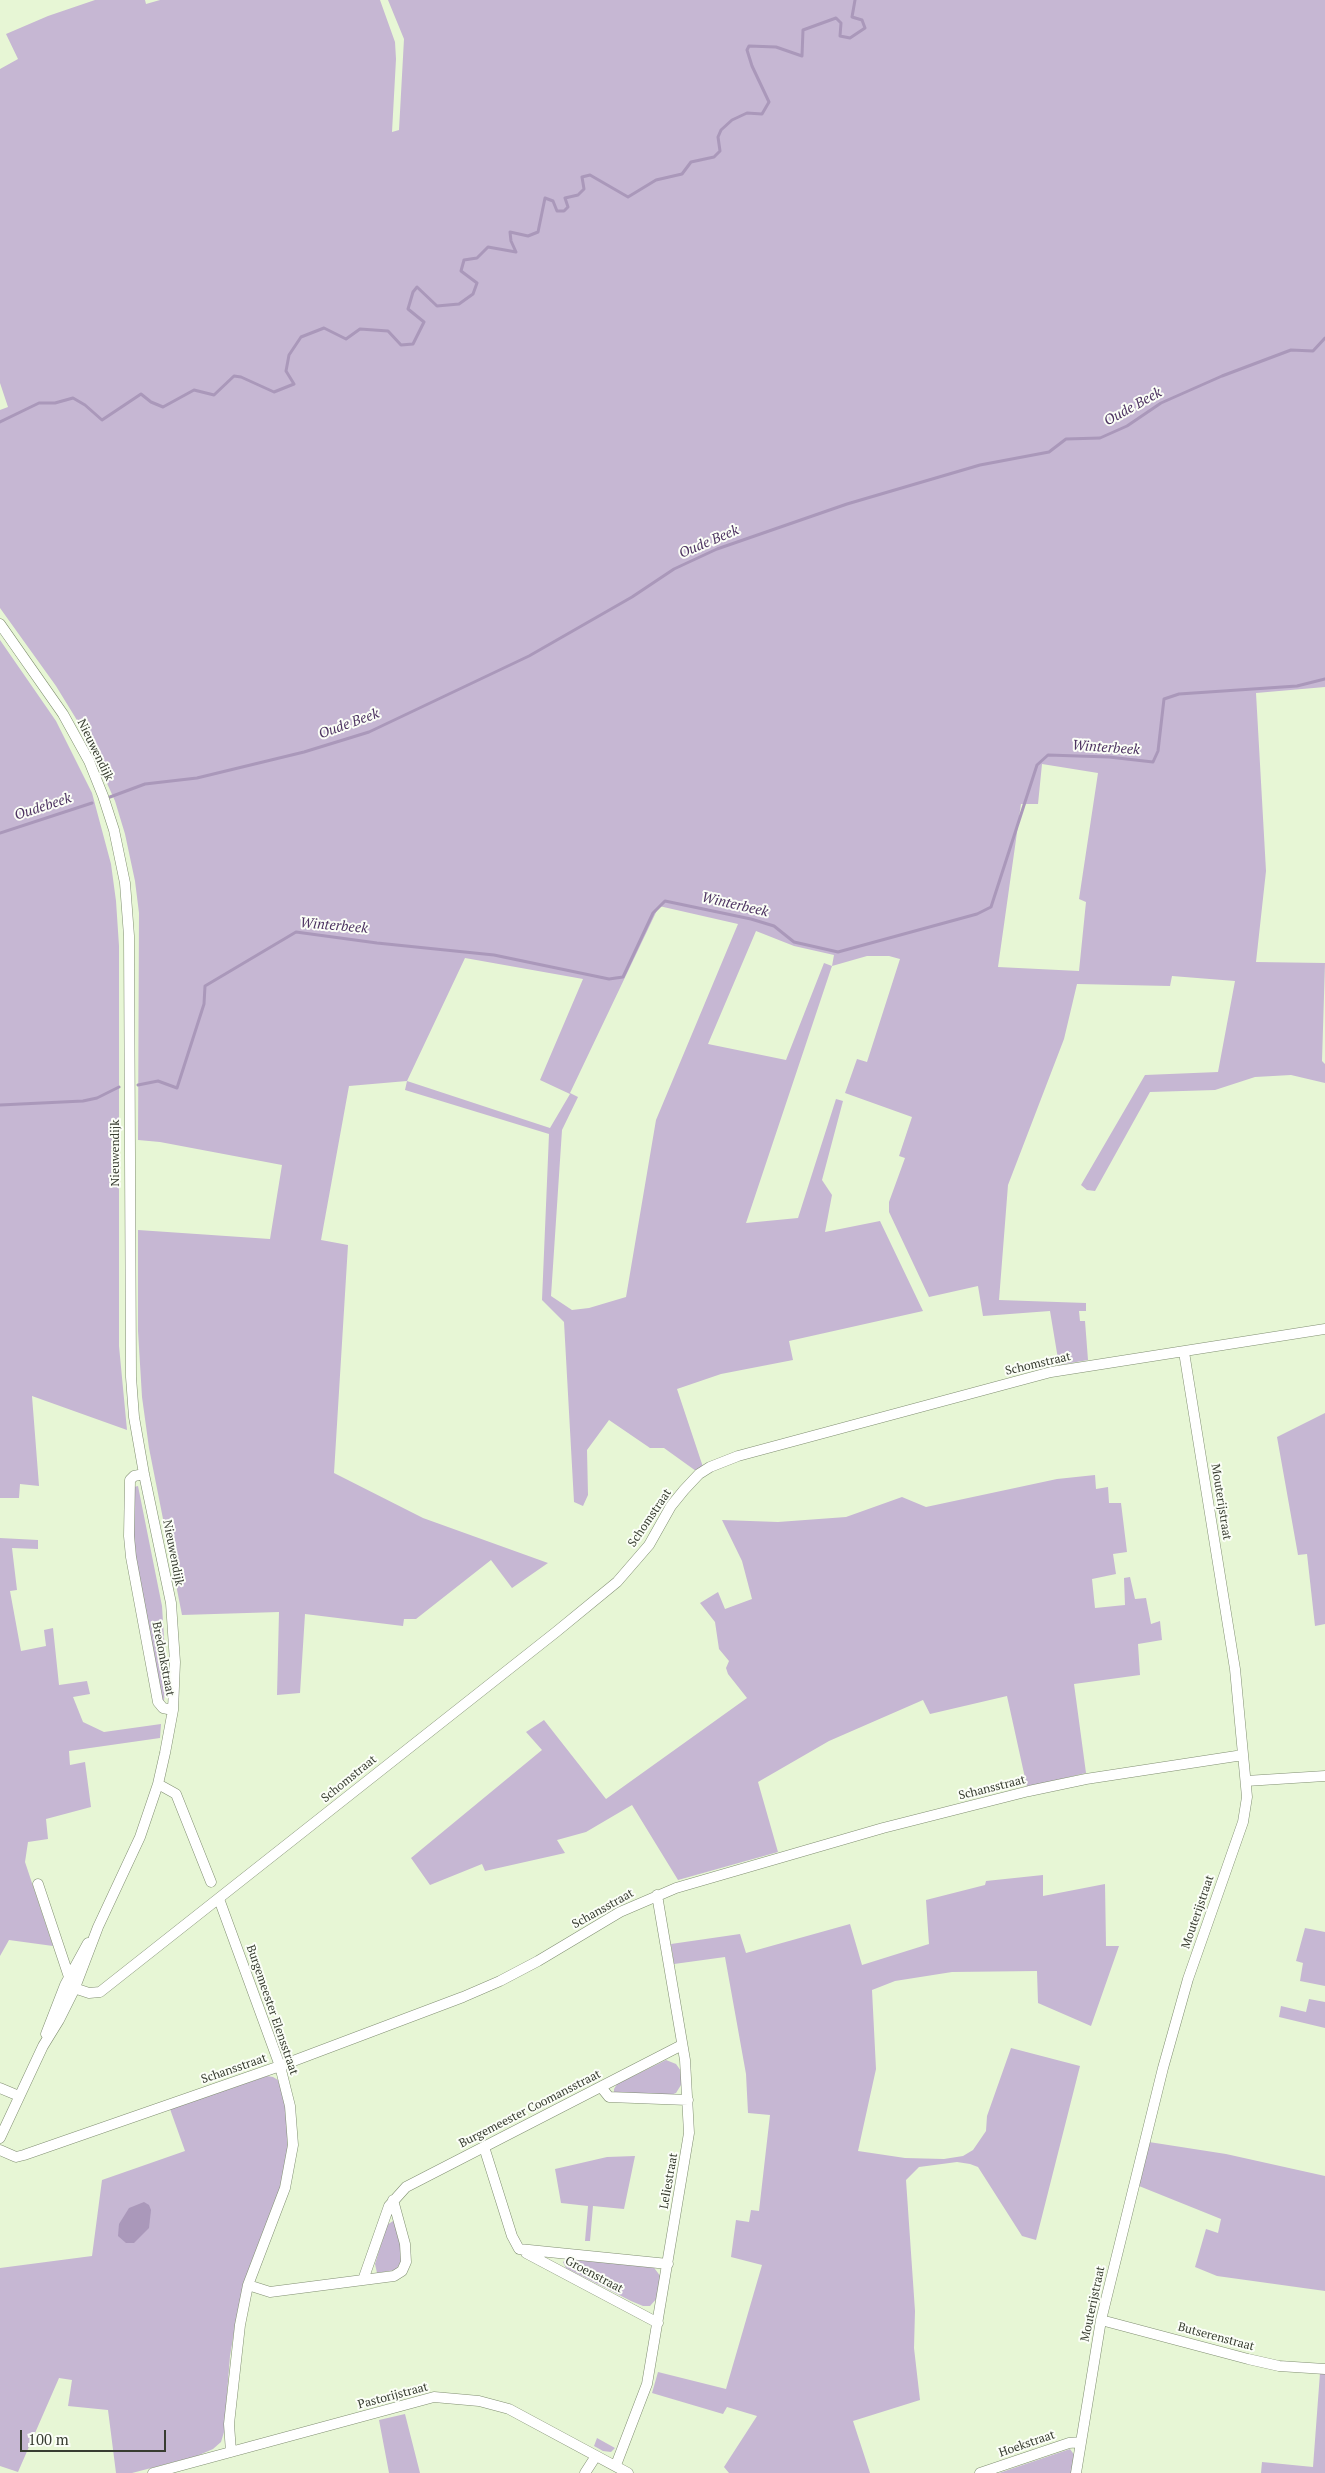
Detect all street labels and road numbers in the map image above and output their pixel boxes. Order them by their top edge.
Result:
street label: Nieuwendijk [74,717,116,783]
street label: Nieuwendijk [109,1120,123,1186]
street label: Schomstraat [1004,1349,1072,1379]
street label: Mouterijstraat [1208,1463,1234,1541]
street label: Schomstraat [625,1486,675,1550]
street label: Nieuwendijk [160,1519,186,1587]
street label: Bredonkstraat [149,1621,177,1697]
street label: Schomstraat [318,1752,380,1806]
street label: Schansstraat [957,1773,1027,1803]
street label: Mouterijstraat [1179,1873,1217,1951]
street label: Schansstraat [570,1886,636,1932]
street label: Burgemeester Elensstraat [243,1943,301,2077]
street label: Schansstraat [199,2051,269,2087]
street label: Burgemeester Coomansstraat [457,2067,603,2151]
street label: Leliestraat [657,2152,681,2210]
street label: Groenstraat [563,2254,625,2296]
street label: Mouterijstraat [1078,2265,1108,2343]
street label: Butserenstraat [1176,2320,1256,2354]
street label: Pastorijstraat [356,2380,430,2412]
street label: Hoekstraat [997,2428,1057,2460]

